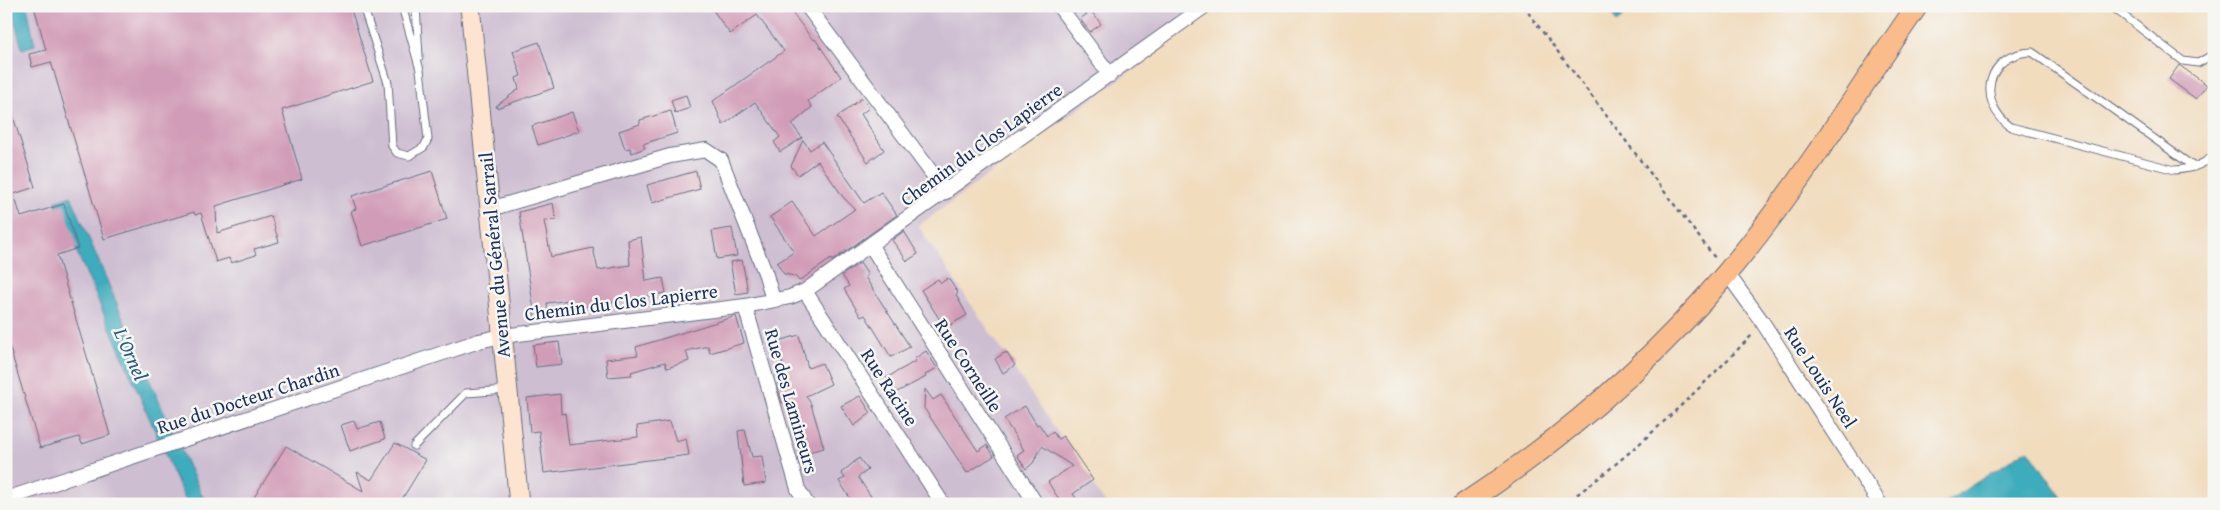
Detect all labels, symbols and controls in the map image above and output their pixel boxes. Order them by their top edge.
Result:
street label: Chemin du Clos Lapierre [894,76,1068,212]
street label: Avenue du Général Sarrail [471,151,517,359]
street label: Chemin du Clos Lapierre [523,276,719,328]
street label: Rue Corneille [928,313,1010,417]
street label: Rue Louis Neel [1778,321,1864,433]
water label: L'Ornel [107,322,156,385]
street label: Rue des Lamineurs [758,325,826,477]
street label: Rue Racine [854,343,926,431]
street label: Rue du Docteur Chardin [153,355,343,441]

